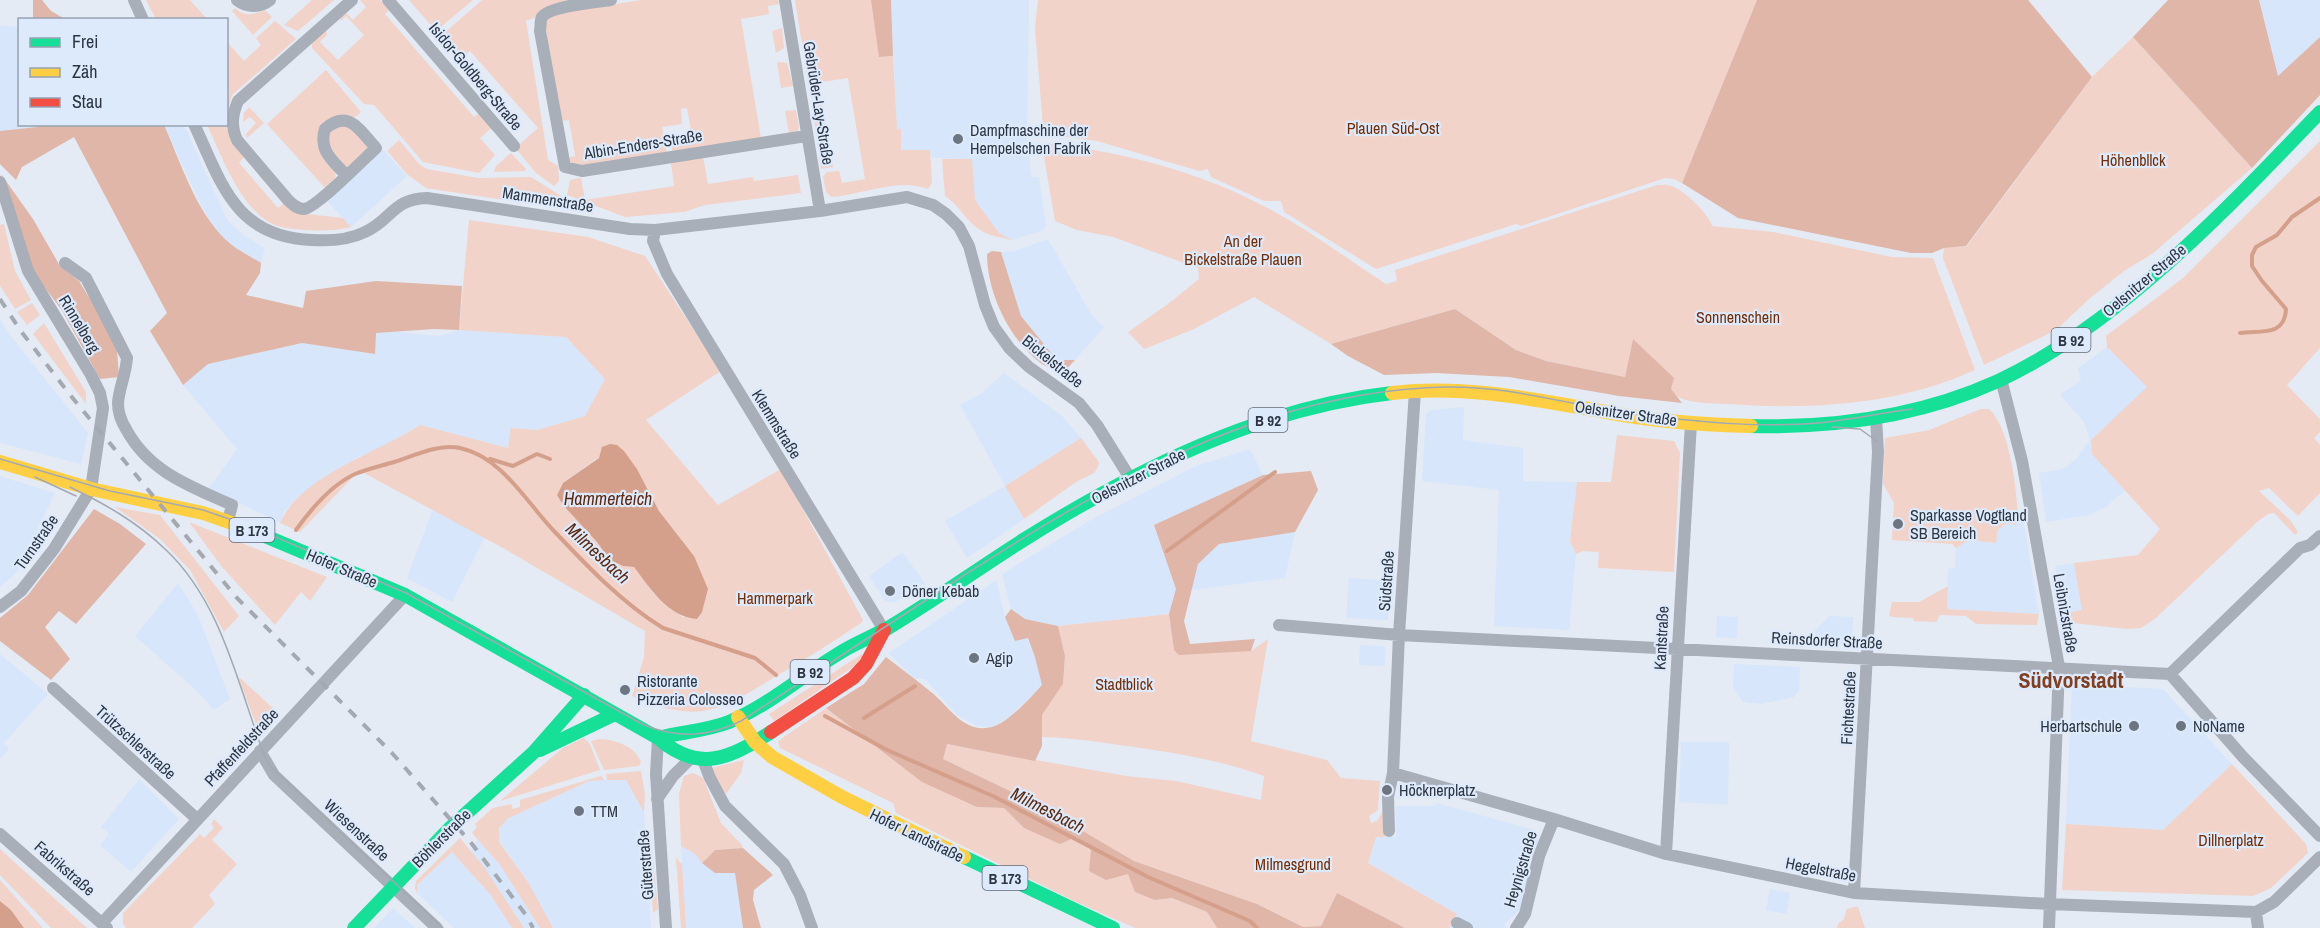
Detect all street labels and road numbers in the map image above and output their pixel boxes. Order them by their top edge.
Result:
street label: Isidor-Goldberg-Straße [424,17,528,135]
street label: Gebrüder-Lay-Straße [798,40,840,166]
street label: Albin-Enders-Straße [581,124,704,164]
street label: Mammenstraße [501,181,595,217]
street label: Oelsnitzer Straße [2098,239,2190,321]
street label: Rinnelberg [54,291,106,358]
road number: B 92 [2052,328,2090,352]
street label: Bickelstraße [1018,330,1088,392]
street label: Klemmstraße [747,385,807,463]
street label: Oelsnitzer Straße [1574,395,1678,431]
road number: B 92 [1248,408,1288,432]
street label: Oelsnitzer Straße [1087,443,1189,509]
street label: Turnstraße [9,510,63,574]
road number: B 173 [230,518,274,542]
street label: Hofer Straße [303,543,381,593]
street label: Südstraße [1373,550,1399,612]
street label: Leibnizstraße [2048,572,2084,654]
street label: Kantstraße [1648,605,1674,671]
street label: Reinsdorfer Straße [1771,626,1883,654]
road number: B 92 [790,660,830,684]
street label: Fichtestraße [1835,671,1861,745]
street label: Trützschlerstraße [91,700,181,784]
street label: Pfaffenfeldstraße [199,703,283,791]
street label: Wiesenstraße [320,794,394,866]
street label: Hofer Landstraße [866,803,968,867]
street label: Böhlerstraße [407,804,475,872]
street label: Heynigstraße [1498,828,1542,910]
street label: Güterstraße [632,829,658,901]
street label: Fabrikstraße [30,836,100,900]
street label: Hegelstraße [1784,851,1858,887]
road number: B 173 [982,866,1028,890]

